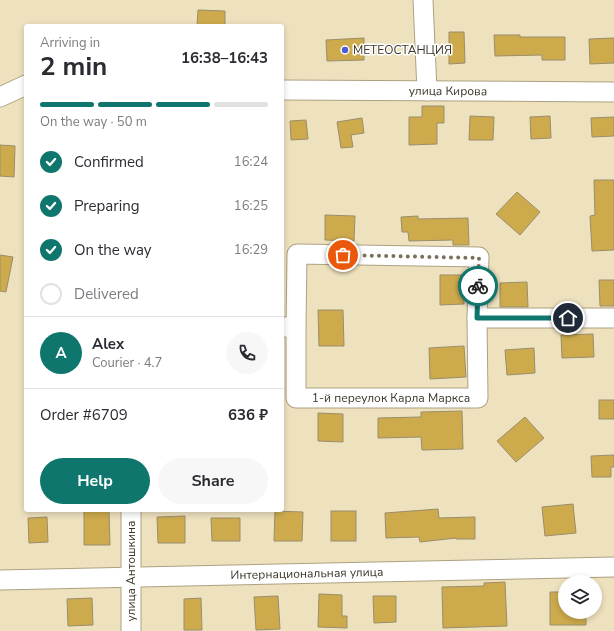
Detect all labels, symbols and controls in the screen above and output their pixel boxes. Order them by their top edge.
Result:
text: Arriving in [40,34,100,52]
place label: МЕТЕОСТАНЦИЯ [353,42,452,58]
marker: МЕТЕОСТАНЦИЯ [340,45,350,55]
text: 16:38–16:43 [181,48,268,68]
text: 2 min [40,49,107,84]
street label: улица Кирова [409,83,487,99]
text: On the way · 50 m [40,113,147,131]
icon: check [40,151,62,173]
text: Confirmed [74,152,144,172]
text: 16:24 [234,153,268,171]
icon: check [40,195,62,217]
text: Preparing [74,196,139,216]
text: 16:25 [234,197,268,215]
pin [326,238,360,272]
icon: check [40,239,62,261]
text: On the way [74,240,152,260]
text: 16:29 [234,241,268,259]
icon: bag [332,244,354,266]
courier [458,266,498,306]
icon: bike [467,275,489,297]
text: Delivered [74,284,139,304]
pin [551,301,585,335]
icon: home [557,307,579,329]
button: phone [226,332,268,374]
text: Alex [92,334,124,354]
text: A [55,343,67,363]
text: Courier · 4.7 [92,354,162,372]
street label: 1-й переулок Карла Маркса [312,390,470,406]
text: Order #6709 [40,405,128,425]
text: 636 ₽ [228,405,268,425]
button: Help [40,458,150,504]
button: Share [158,458,268,504]
street label: улица Антошкина [123,521,139,621]
street label: Интернациональная улица [230,564,384,583]
map controls [558,575,602,619]
button: layers [558,575,602,619]

